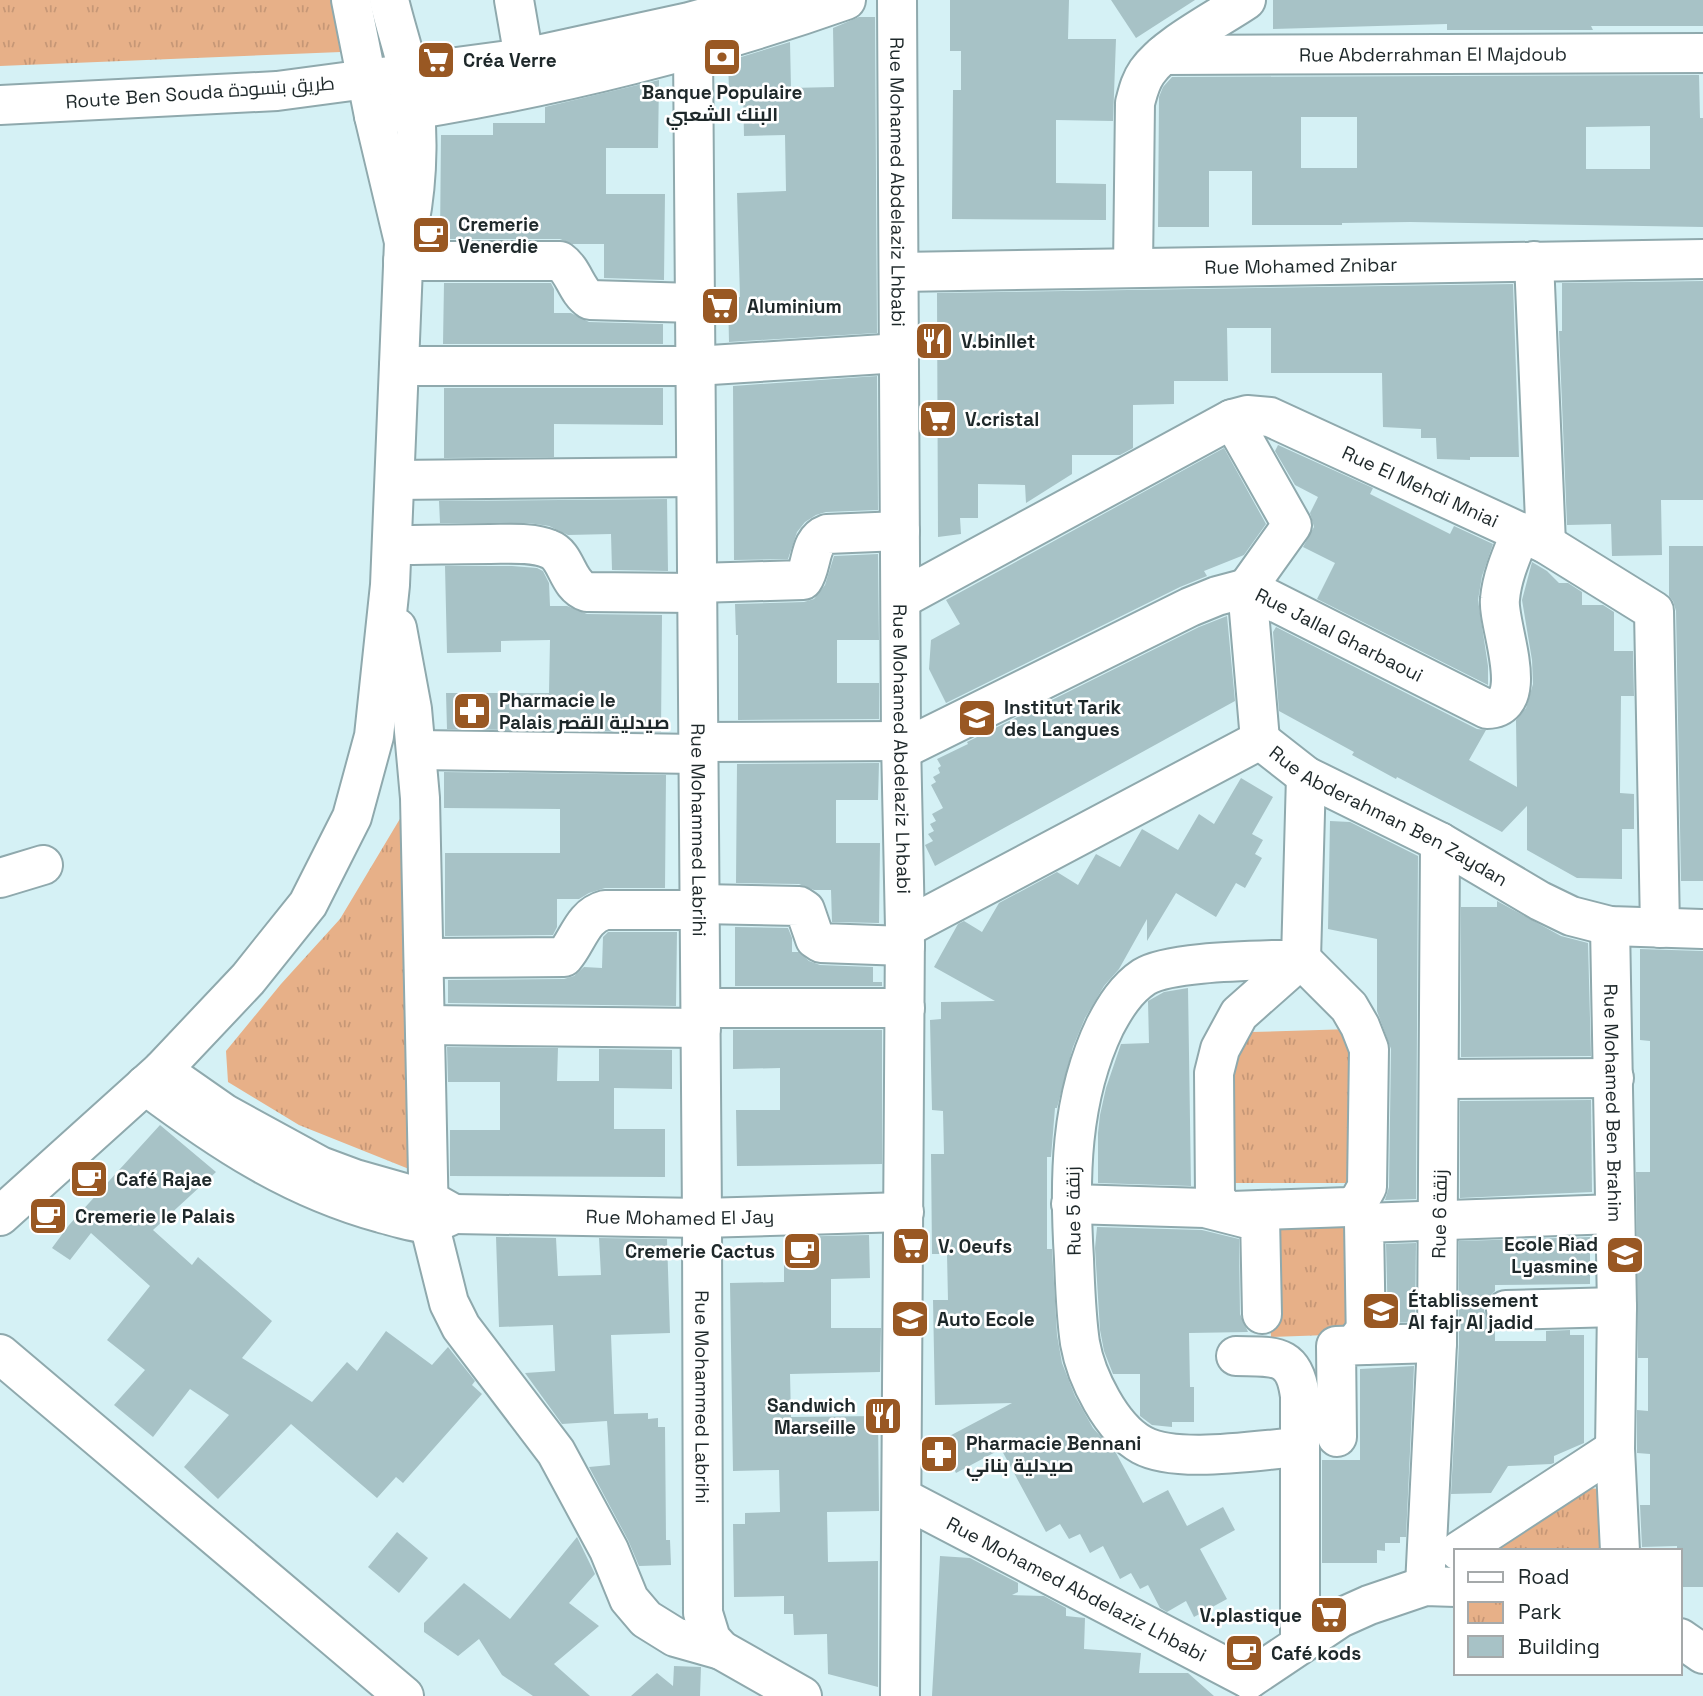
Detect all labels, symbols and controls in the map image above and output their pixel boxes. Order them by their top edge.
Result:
bank icon: Banque Populaire البنك الشعبي [701,36,743,78]
street label: Rue Mohamed Abdelaziz Lhbabi [884,37,911,327]
supermarket icon: Créa Verre [415,39,457,81]
street label: Rue Abderrahman El Majdoub [1299,42,1567,67]
place label: Créa Verre [463,48,557,73]
street label: Route Ben Souda طريق بنسودة [65,71,336,114]
place label: Banque Populaire البنك الشعبي [642,80,802,130]
place label: Cremerie Venerdie [458,212,539,259]
cafe icon: Cremerie Venerdie [410,214,452,256]
street label: Rue Mohamed Znibar [1204,252,1398,280]
supermarket icon: Aluminium [699,285,741,327]
place label: Aluminium [747,294,842,319]
restaurant icon: V.binllet [913,320,955,362]
place label: V.binllet [961,329,1035,354]
supermarket icon: V.cristal [917,398,959,440]
place label: V.cristal [965,407,1039,432]
street label: Rue El Mehdi Mniai [1338,440,1502,533]
street label: Rue Jallal Gharbaoui [1251,582,1427,688]
street label: Rue Mohamed Abdelaziz Lhbabi [887,604,916,894]
place label: Pharmacie le Palais صيدلية القصر [499,688,669,735]
pharmacy icon: Pharmacie le Palais صيدلية القصر [451,690,493,732]
place label: Institut Tarik des Langues [1004,695,1122,742]
school or university icon: Institut Tarik des Langues [956,697,998,739]
street label: Rue Mohammed Labrihi [685,723,712,937]
street label: Rue Abderahman Ben Zaydan [1264,740,1512,892]
street label: Rue Mohamed Ben Brahim [1598,983,1627,1223]
cafe icon: Café Rajae [68,1158,110,1200]
street label: Rue 5 زنقة [1060,1166,1087,1256]
place label: Café Rajae [116,1167,212,1192]
street label: Rue 6 زنقة [1426,1169,1453,1259]
cafe icon: Cremerie le Palais [27,1195,69,1237]
place label: Cremerie le Palais [75,1204,235,1229]
street label: Rue Mohamed El Jay [585,1204,775,1231]
supermarket icon: V. Oeufs [890,1225,932,1267]
cafe icon: Cremerie Cactus [781,1230,823,1272]
place label: Ecole Riad Lyasmine [1504,1232,1598,1279]
place label: V. Oeufs [938,1234,1012,1259]
school or university icon: Ecole Riad Lyasmine [1604,1234,1646,1276]
place label: Cremerie Cactus [625,1239,775,1264]
place label: Établissement Al fajr Al jadid [1408,1288,1539,1335]
street label: Rue Mohammed Labrihi [689,1290,715,1504]
school or university icon: Établissement Al fajr Al jadid [1360,1290,1402,1332]
school or university icon: Auto Ecole [889,1298,931,1340]
place label: Auto Ecole [937,1307,1035,1332]
place label: Sandwich Marseille [767,1393,856,1440]
restaurant icon: Sandwich Marseille [862,1395,904,1437]
place label: Pharmacie Bennani صيدلية بناني [966,1431,1141,1481]
pharmacy icon: Pharmacie Bennani صيدلية بناني [918,1433,960,1475]
street label: Rue Mohamed Abdelaziz Lhbabi [942,1511,1211,1668]
legend [1454,1549,1682,1675]
text: Road [1518,1563,1570,1590]
supermarket icon: V.plastique [1308,1594,1350,1636]
text: Park [1518,1598,1562,1625]
place label: V.plastique [1199,1603,1302,1628]
cafe icon: Café kods [1223,1632,1265,1674]
text: Building [1518,1633,1600,1660]
place label: Café kods [1271,1641,1361,1666]

